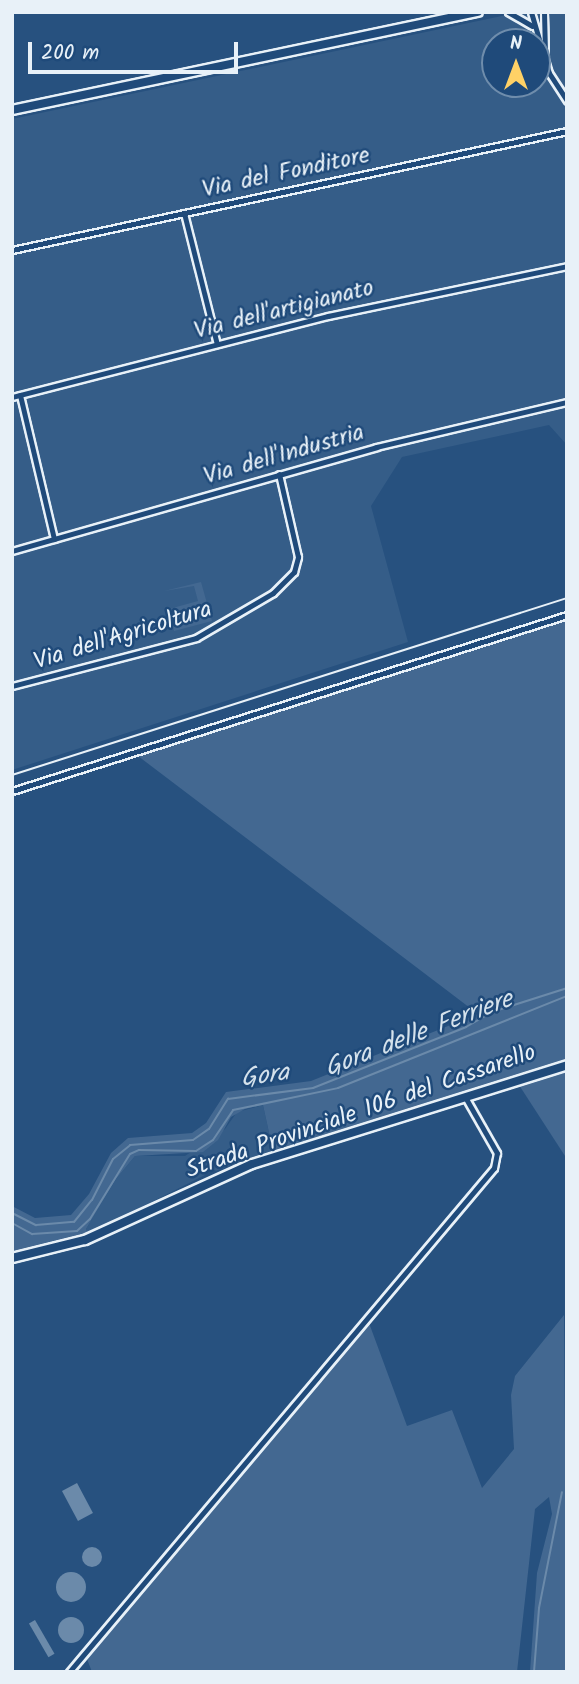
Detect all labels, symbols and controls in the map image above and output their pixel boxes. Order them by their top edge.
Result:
scale bar [32,28,242,72]
north arrow [481,28,551,98]
text: N [510,29,522,59]
text: 200 m [41,37,99,70]
street label: Via del Fonditore [200,141,372,205]
street label: Via dell'artigianato [191,274,377,346]
street label: Via dell'Industria [200,418,368,492]
street label: Via dell'Agricoltura [31,595,215,677]
water label: Gora delle Ferriere [320,985,518,1085]
street label: Strada Provinciale 106 del Cassarello [182,1038,540,1186]
water label: Gora [239,1058,291,1096]

